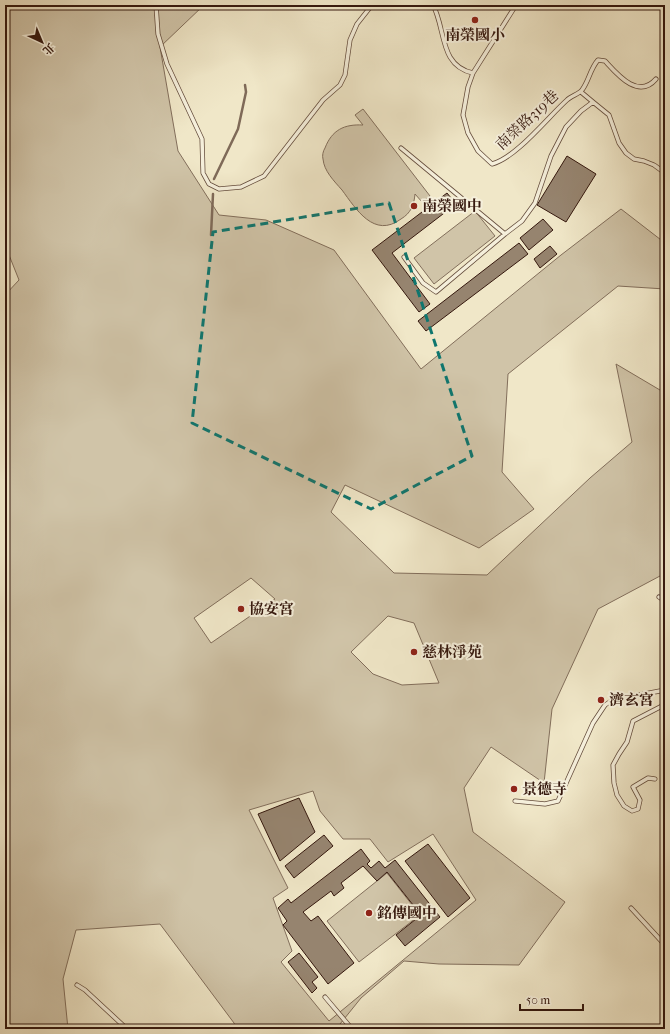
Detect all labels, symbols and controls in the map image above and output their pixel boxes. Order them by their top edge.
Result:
marker: 南榮國小 [470,15,480,25]
north arrow [22,22,62,62]
place label: 南榮國小 [445,26,505,44]
text: 北 [40,40,57,57]
street label: 南榮路319巷 [492,86,562,154]
place label: 南榮國中 [422,197,482,215]
marker: 南榮國中 [409,201,419,211]
place label: 協安宮 [249,600,294,618]
marker: 協安宮 [236,604,246,614]
place label: 慈林淨苑 [422,643,482,661]
marker: 慈林淨苑 [409,647,419,657]
place label: 濟玄宮 [609,691,654,709]
marker: 濟玄宮 [596,695,606,705]
place label: 景德寺 [522,780,567,798]
marker: 景德寺 [509,784,519,794]
place label: 銘傳國中 [377,904,437,922]
marker: 銘傳國中 [364,908,374,918]
scale bar [520,986,583,1012]
text: 50 m [526,993,550,1007]

